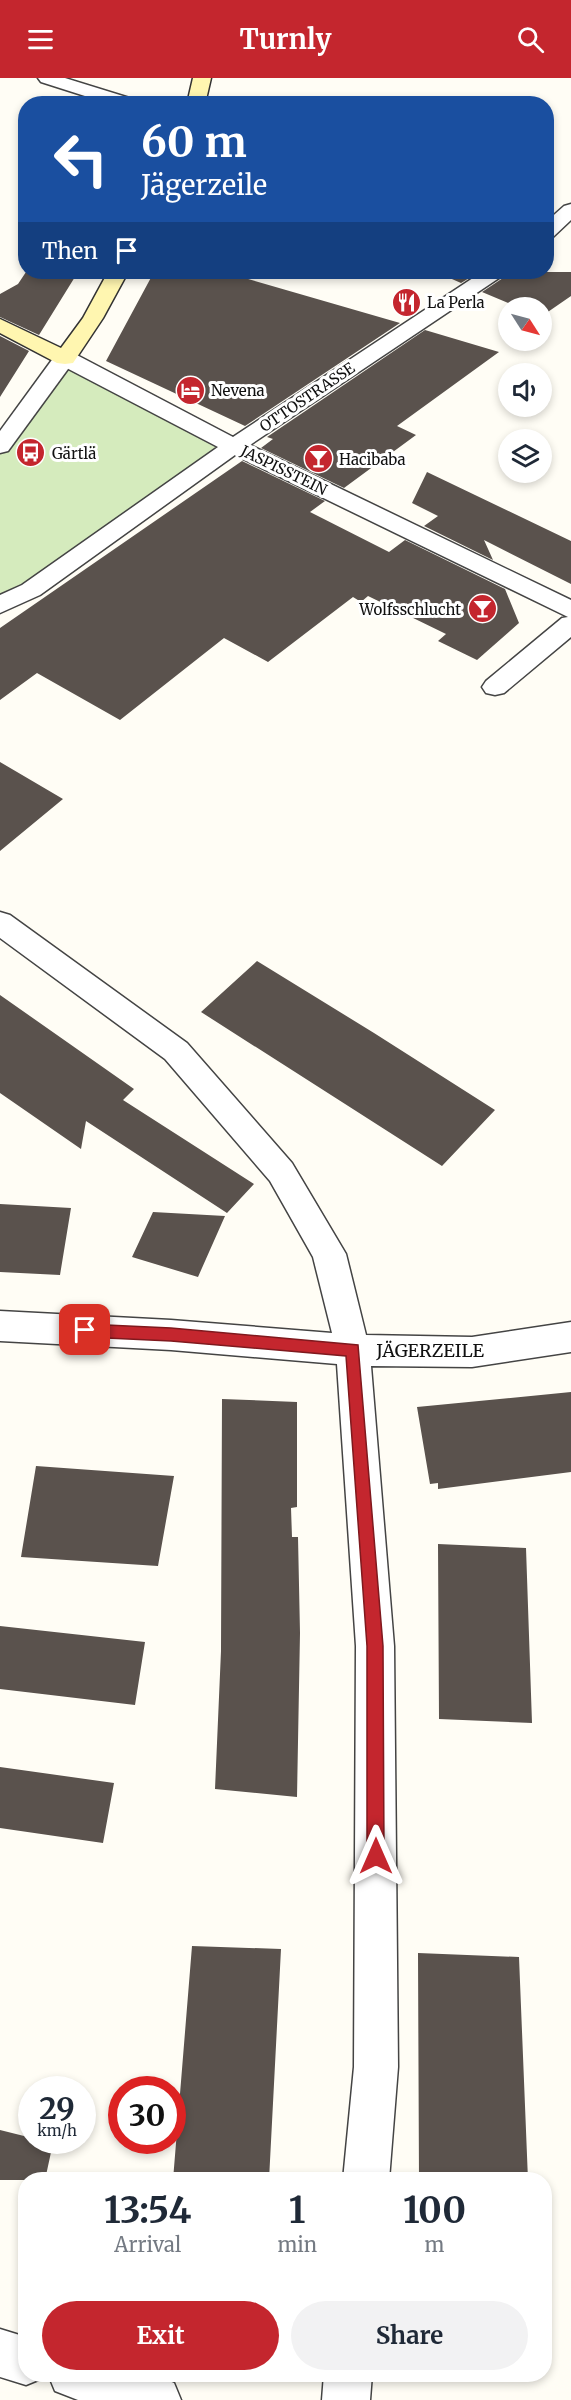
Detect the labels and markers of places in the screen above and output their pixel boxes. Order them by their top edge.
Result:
restaurant icon: La Perla [390,286,422,318]
place label: La Perla [427,293,485,312]
hotel icon: Nevena [174,374,206,406]
place label: Nevena [211,381,265,400]
bus stop icon: Gärtlä [15,437,47,469]
bar icon: Hacibaba [302,443,334,475]
place label: Gärtlä [52,444,96,463]
place label: Hacibaba [339,450,406,469]
bar icon: Wolfsschlucht [466,593,498,625]
place label: Wolfsschlucht [358,600,461,619]
pin [59,1304,110,1355]

